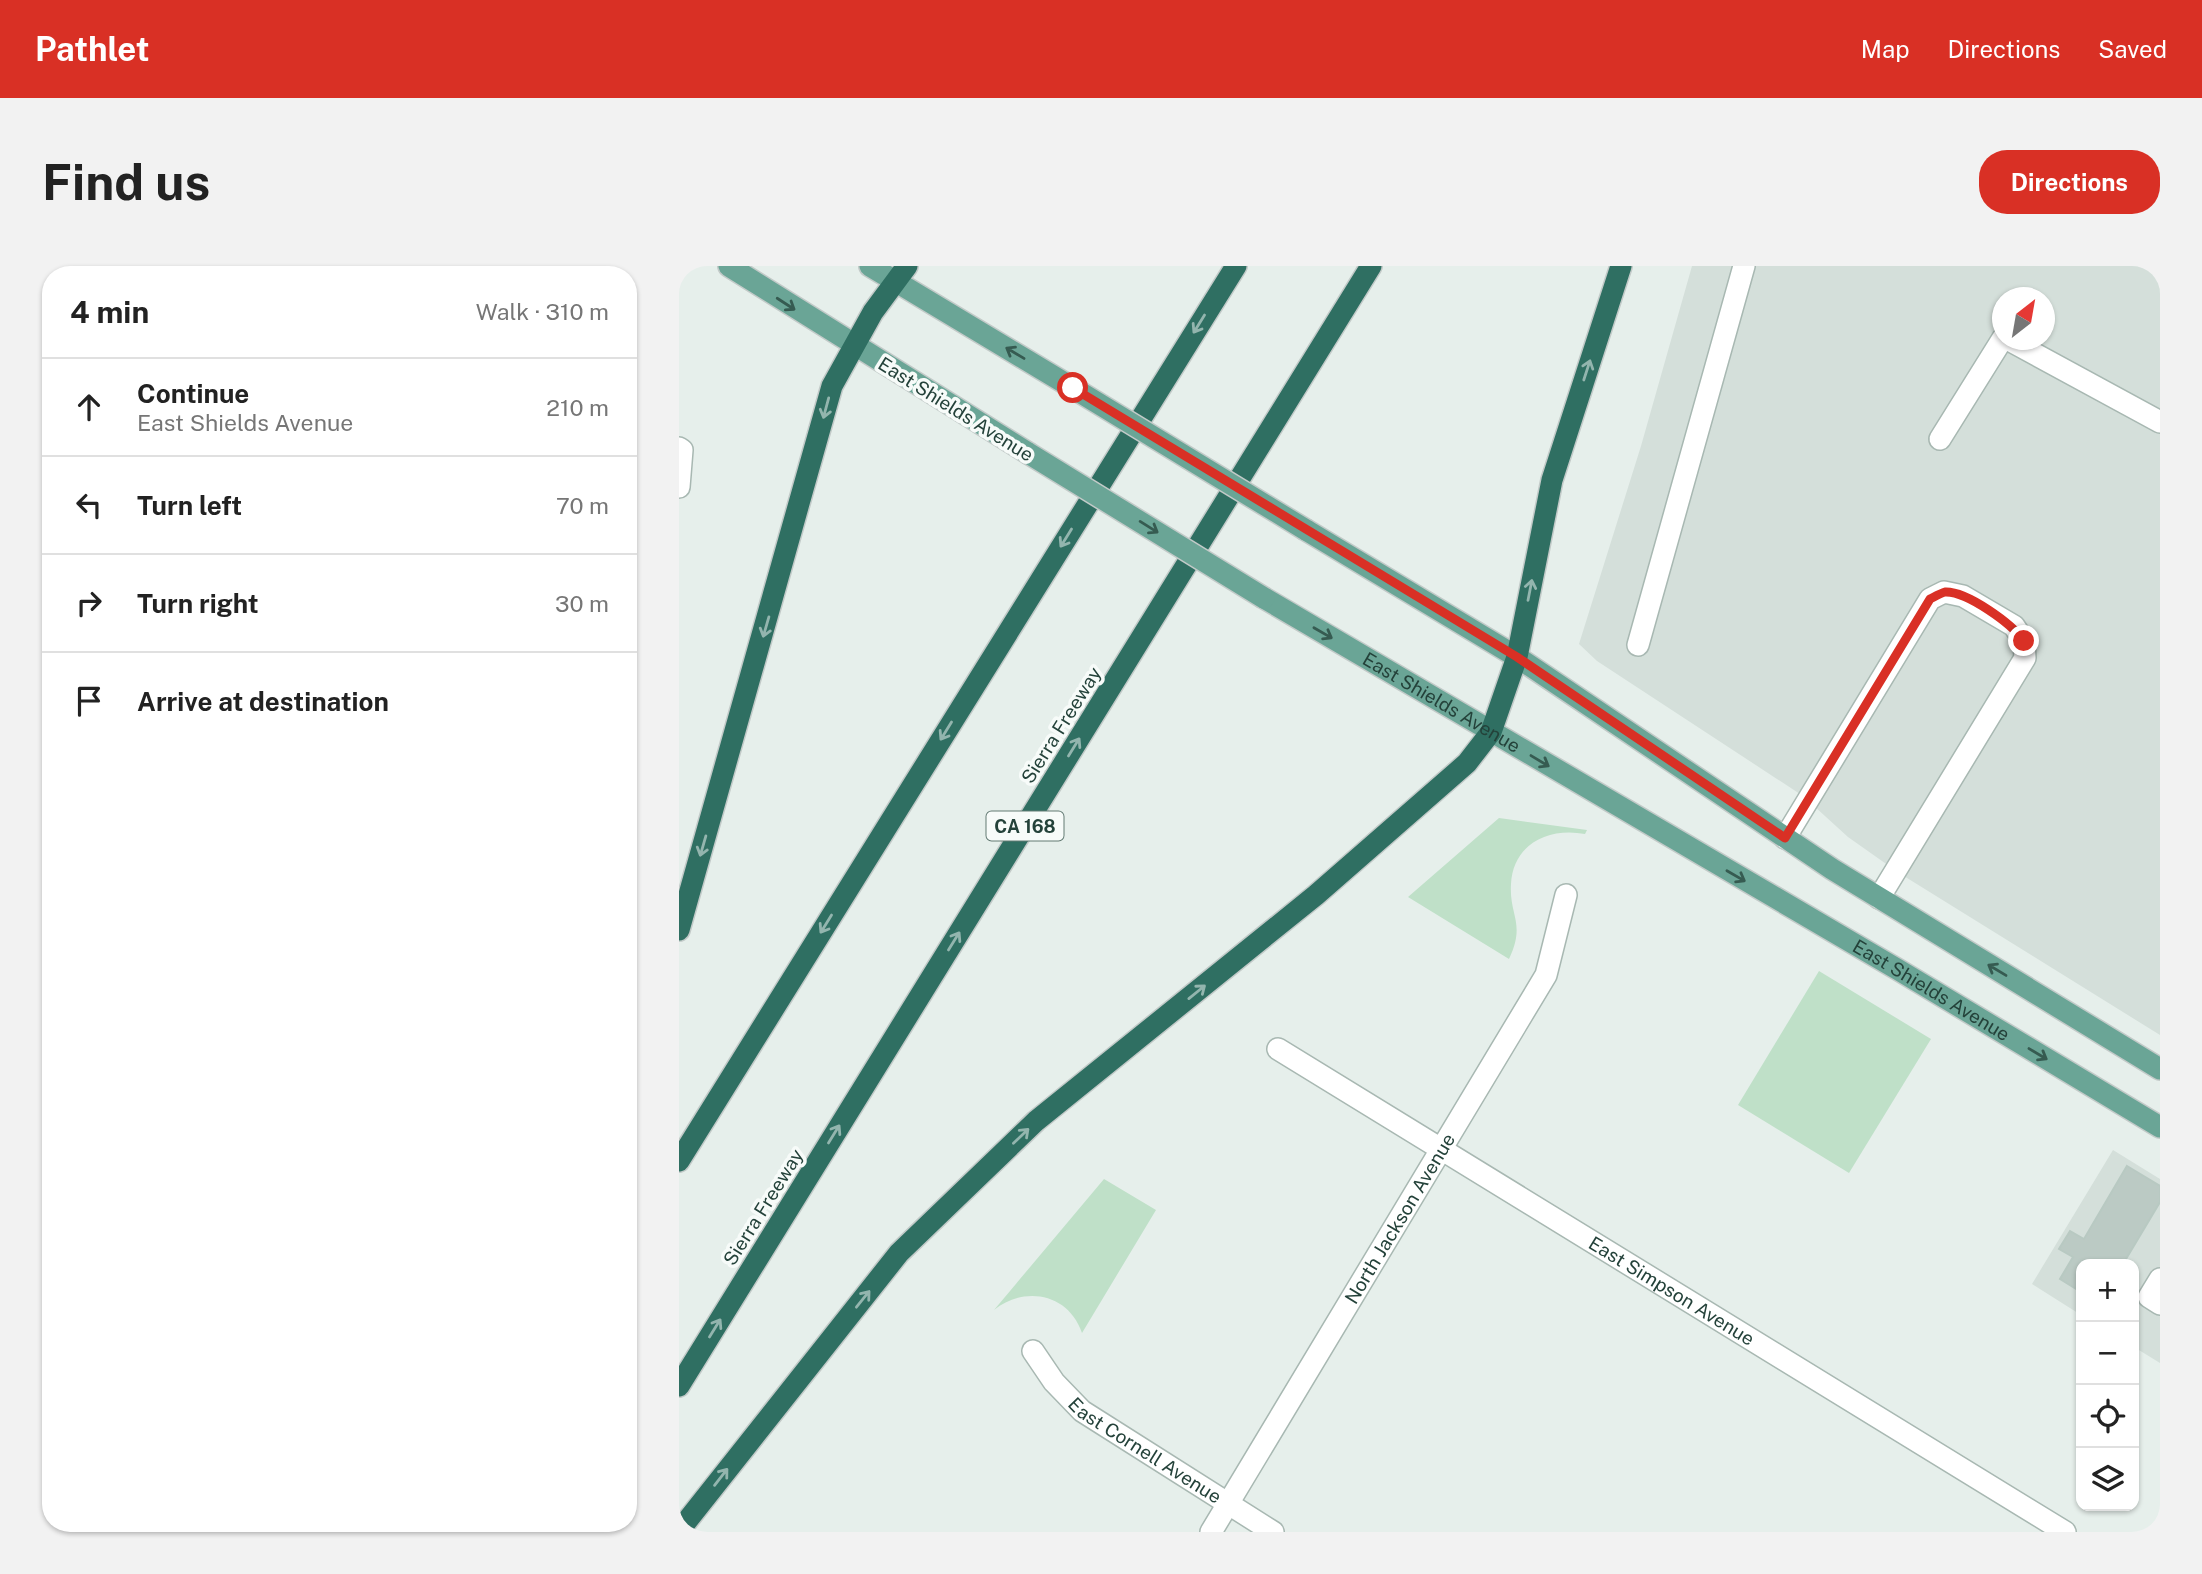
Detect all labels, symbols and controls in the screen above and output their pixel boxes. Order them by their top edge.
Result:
text: Pathlet [35,30,150,68]
text: Map [1861,35,1910,63]
text: Directions [1948,35,2060,63]
text: Saved [2098,35,2167,63]
button: Directions [1979,150,2160,214]
text: Find us [42,153,210,211]
north arrow [1992,287,2055,350]
text: 4 min [70,294,149,330]
one-way arrow [776,297,796,311]
text: Walk · 310 m [476,298,609,325]
one-way arrow [1192,314,1207,333]
one-way arrow [1005,345,1025,359]
street label: East Shields Avenue [874,352,1038,466]
one-way arrow [1582,360,1594,382]
route start [1057,372,1088,403]
text: Continue [137,378,249,409]
icon: ahead [70,388,108,426]
text: 210 m [546,394,609,421]
one-way arrow [819,396,832,418]
text: East Shields Avenue [137,409,353,436]
icon: left [70,486,108,524]
text: Turn left [137,490,242,521]
text: 70 m [556,492,609,519]
one-way arrow [1138,521,1158,535]
one-way arrow [1059,528,1074,547]
one-way arrow [1524,579,1537,602]
icon: right [70,584,108,622]
text: Turn right [137,588,259,619]
text: 30 m [555,590,609,617]
one-way arrow [758,616,771,638]
route end [2008,625,2039,656]
one-way arrow [1312,627,1333,640]
street label: East Shields Avenue [1359,647,1524,757]
street label: Sierra Freeway [1016,663,1106,787]
icon: arrive [70,682,108,720]
text: Arrive at destination [137,686,389,717]
one-way arrow [939,721,953,741]
one-way arrow [1067,738,1081,758]
one-way arrow [1530,754,1550,768]
road number: CA 168 [987,812,1063,840]
one-way arrow [696,835,709,857]
one-way arrow [1726,869,1746,883]
one-way arrow [819,914,833,934]
one-way arrow [947,931,961,951]
street label: East Shields Avenue [1849,935,2014,1045]
one-way arrow [1988,962,2008,976]
one-way arrow [1188,984,1206,1000]
one-way arrow [2027,1047,2047,1061]
one-way arrow [828,1125,842,1145]
one-way arrow [1012,1127,1029,1144]
street label: North Jackson Avenue [1340,1129,1459,1308]
street label: Sierra Freeway [718,1145,808,1269]
street label: East Simpson Avenue [1585,1232,1759,1350]
map controls [2076,1259,2139,1511]
button: + [2076,1259,2139,1322]
one-way arrow [855,1290,870,1308]
one-way arrow [707,1319,722,1338]
button: − [2076,1322,2139,1385]
button: locate [2076,1385,2139,1448]
street label: East Cornell Avenue [1064,1393,1226,1508]
button: layers [2076,1448,2139,1511]
one-way arrow [714,1468,729,1487]

